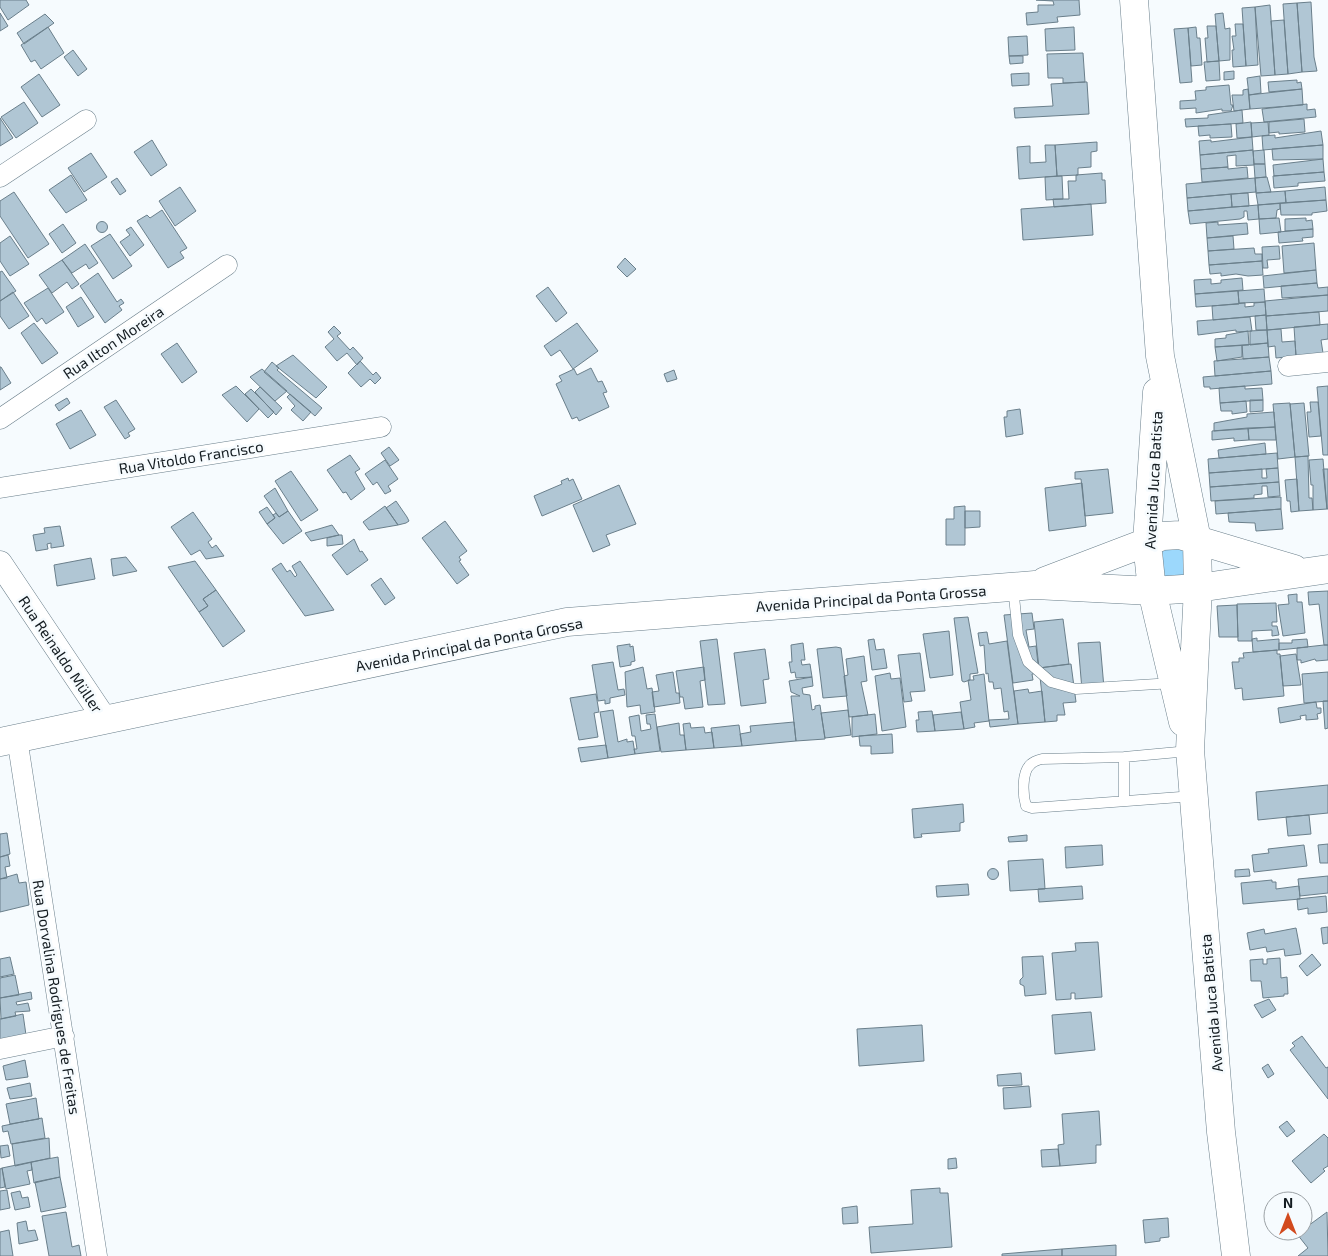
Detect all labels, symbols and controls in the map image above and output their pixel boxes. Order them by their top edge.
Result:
street label: Rua Ilton Moreira [59,302,167,382]
street label: Avenida Juca Batista [1140,410,1166,550]
street label: Rua Vitoldo Francisco [117,437,265,477]
street label: Avenida Principal da Ponta Grossa [755,581,987,615]
street label: Rua Reinaldo Müller [15,592,107,716]
street label: Avenida Principal da Ponta Grossa [354,613,584,675]
street label: Rua Dorvalina Rodrigues de Freitas [30,878,84,1116]
street label: Avenida Juca Batista [1196,933,1226,1073]
north arrow [1263,1191,1313,1241]
text: N [1283,1194,1293,1211]

